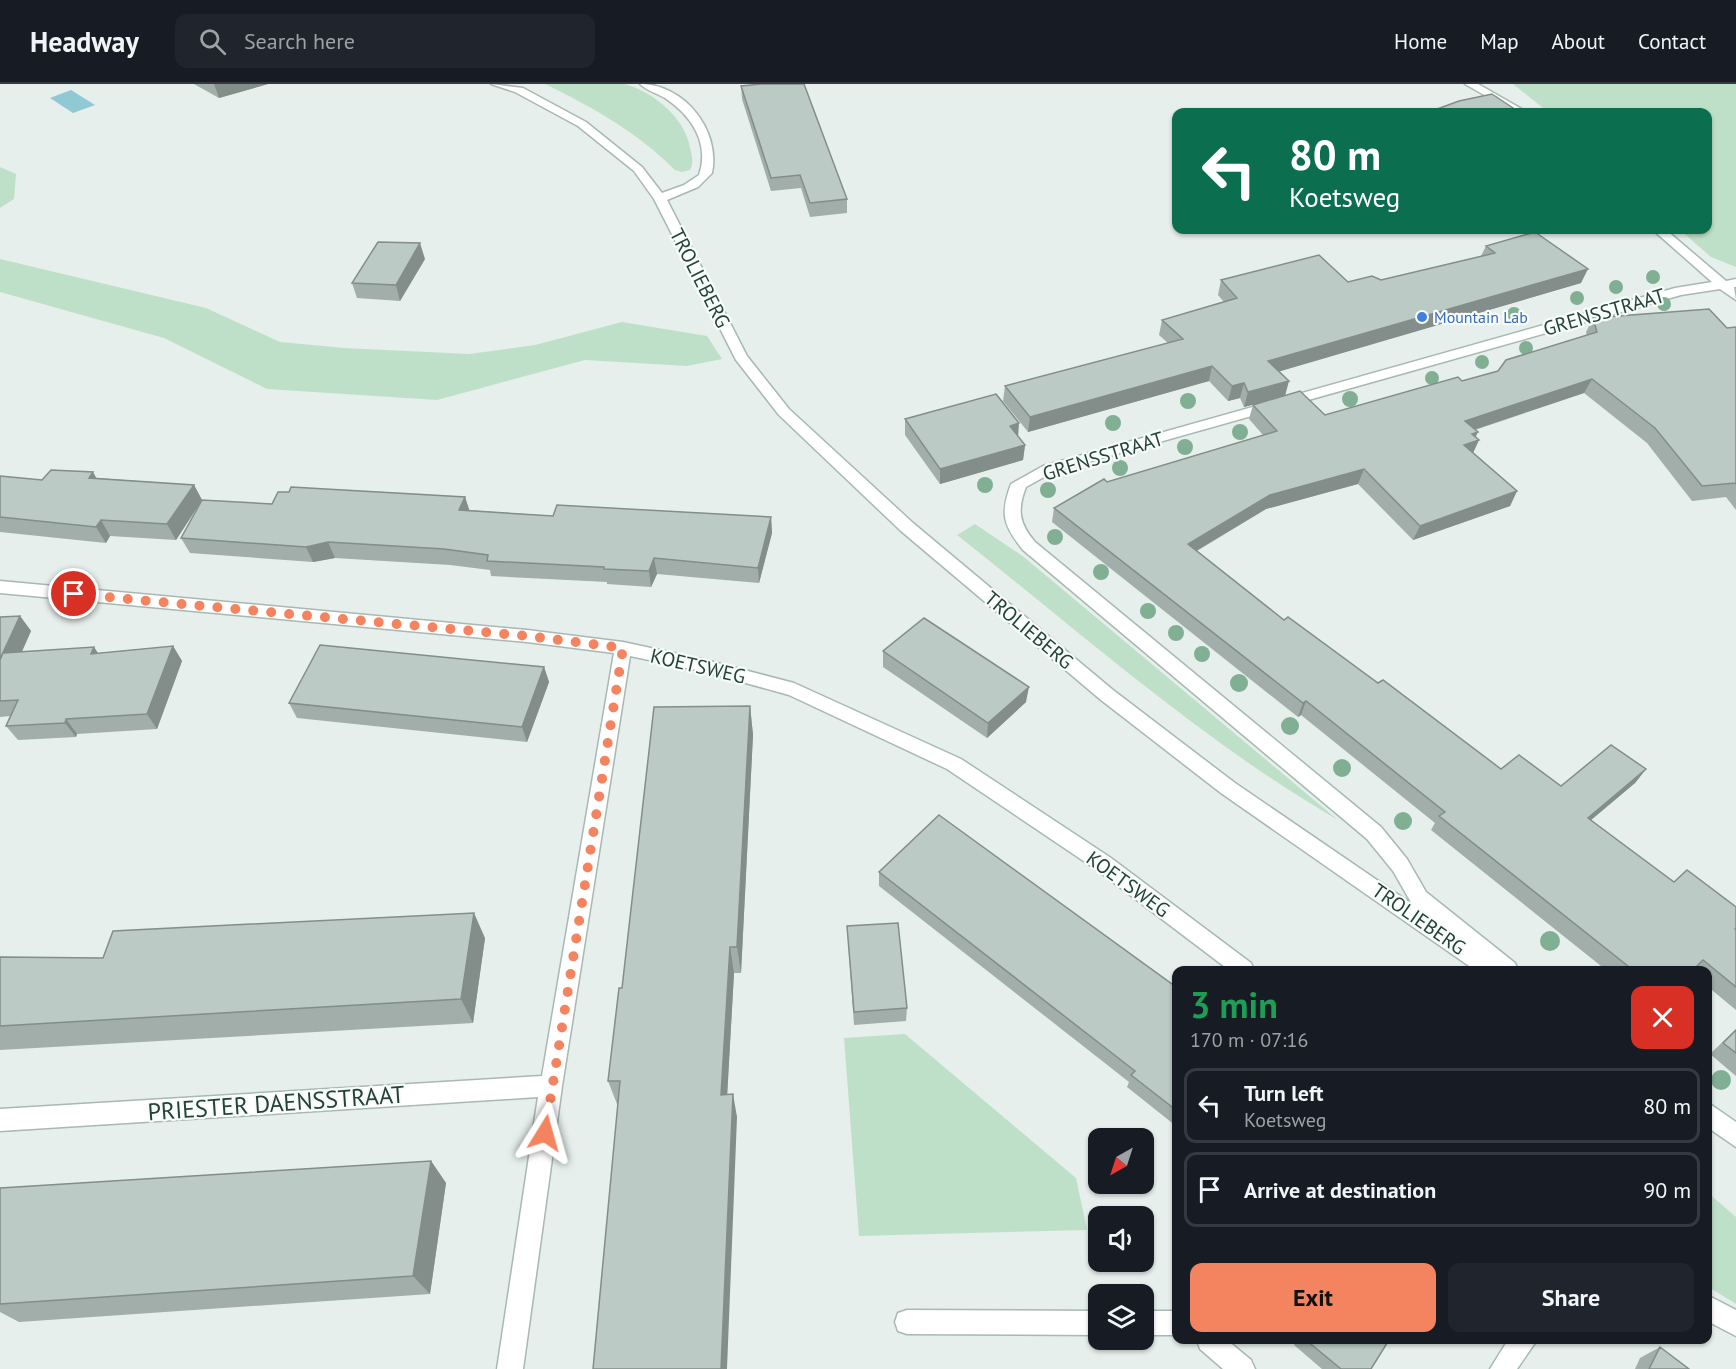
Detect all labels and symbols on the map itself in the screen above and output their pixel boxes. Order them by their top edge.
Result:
street label: TROLIEBERG [664,224,736,332]
street label: GRENSSTRAAT [1540,282,1668,342]
place label: Mountain Lab [1434,307,1528,327]
marker: Mountain Lab [1415,310,1429,324]
street label: GRENSSTRAAT [1039,425,1167,487]
pin [48,568,99,619]
street label: TROLIEBERG [979,585,1079,675]
street label: KOETSWEG [648,642,748,690]
street label: KOETSWEG [1081,845,1175,923]
street label: TROLIEBERG [1367,877,1471,961]
street label: PRIESTER DAENSSTRAAT [146,1079,406,1127]
position arrow [513,1101,577,1165]
north arrow [1088,1128,1154,1194]

